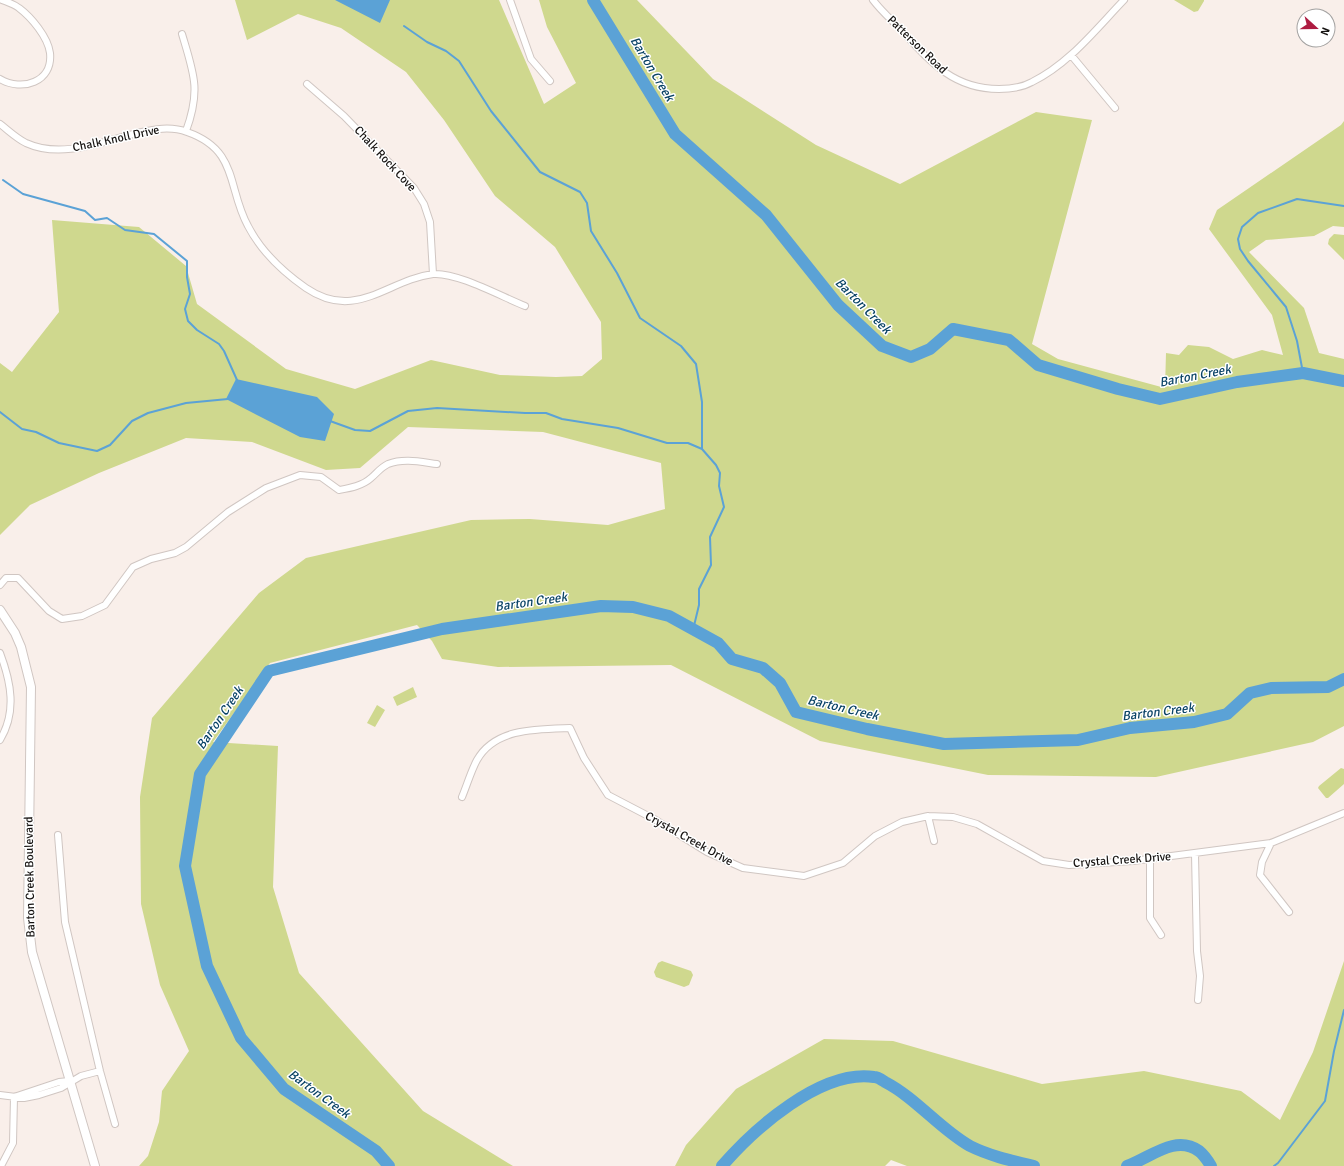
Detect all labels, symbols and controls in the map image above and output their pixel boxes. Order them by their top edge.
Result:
north arrow [1296,8,1336,48]
street label: Patterson Road [884,13,950,77]
text: N [1317,26,1332,37]
water label: Barton Creek [626,34,678,105]
street label: Chalk Knoll Drive [71,122,161,156]
street label: Chalk Rock Cove [351,123,419,195]
water label: Barton Creek [832,275,895,338]
water label: Barton Creek [1158,361,1234,391]
water label: Barton Creek [494,589,570,615]
water label: Barton Creek [193,682,248,753]
water label: Barton Creek [806,692,882,724]
water label: Barton Creek [1121,699,1196,724]
street label: Crystal Creek Drive [642,809,736,869]
street label: Barton Creek Boulevard [21,816,39,938]
street label: Crystal Creek Drive [1072,849,1172,871]
water label: Barton Creek [285,1066,354,1123]

